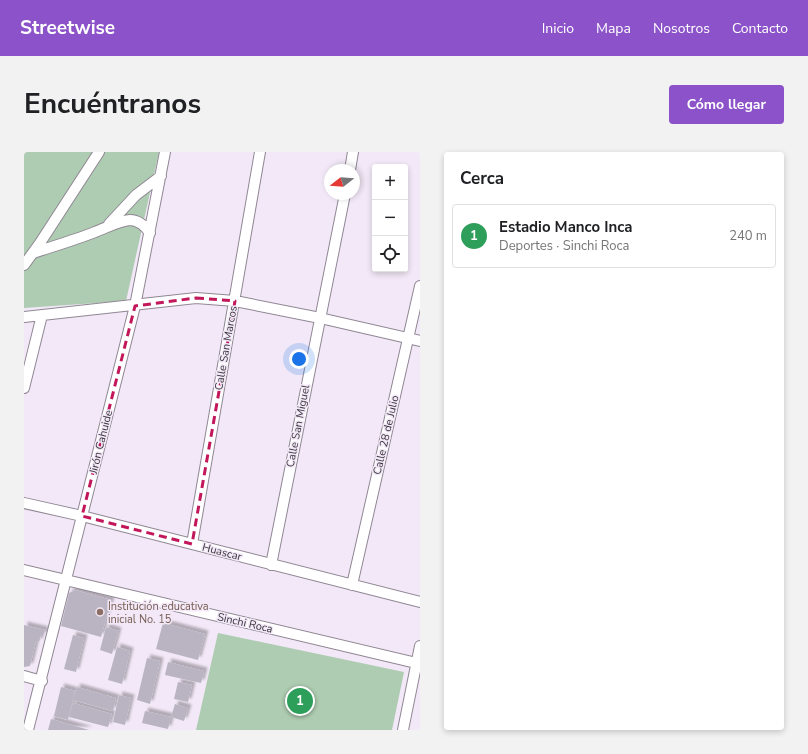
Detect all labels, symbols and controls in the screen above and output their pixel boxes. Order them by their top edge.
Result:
text: Streetwise [20,15,115,41]
text: Inicio [542,19,574,38]
text: Mapa [596,19,631,38]
text: Nosotros [653,19,710,38]
text: Contacto [732,19,788,38]
text: Encuéntranos [24,85,201,123]
button: Cómo llegar [669,85,784,124]
north arrow [324,164,360,200]
map controls [372,164,408,272]
button: + [372,164,408,200]
text: Cerca [460,167,504,190]
button: − [372,200,408,236]
text: Estadio Manco Inca [499,217,632,237]
text: 1 [470,227,478,245]
text: 240 m [729,227,767,245]
button: locate [372,236,408,272]
text: Deportes · Sinchi Roca [499,237,629,255]
street label: Calle San Marcos [211,305,241,391]
your location [289,349,309,369]
street label: Calle San Miguel [283,383,313,468]
street label: Calle 28 de Julio [370,394,402,476]
street label: Jirón Cahuide [86,408,116,477]
street label: Huascar [201,540,244,564]
place label: Institución educativa inicial No. 15 [108,599,209,627]
marker: Institución educativa inicial No. 15 [95,607,105,617]
street label: Sinchi Roca [216,609,274,637]
pin: 1 [287,686,313,716]

